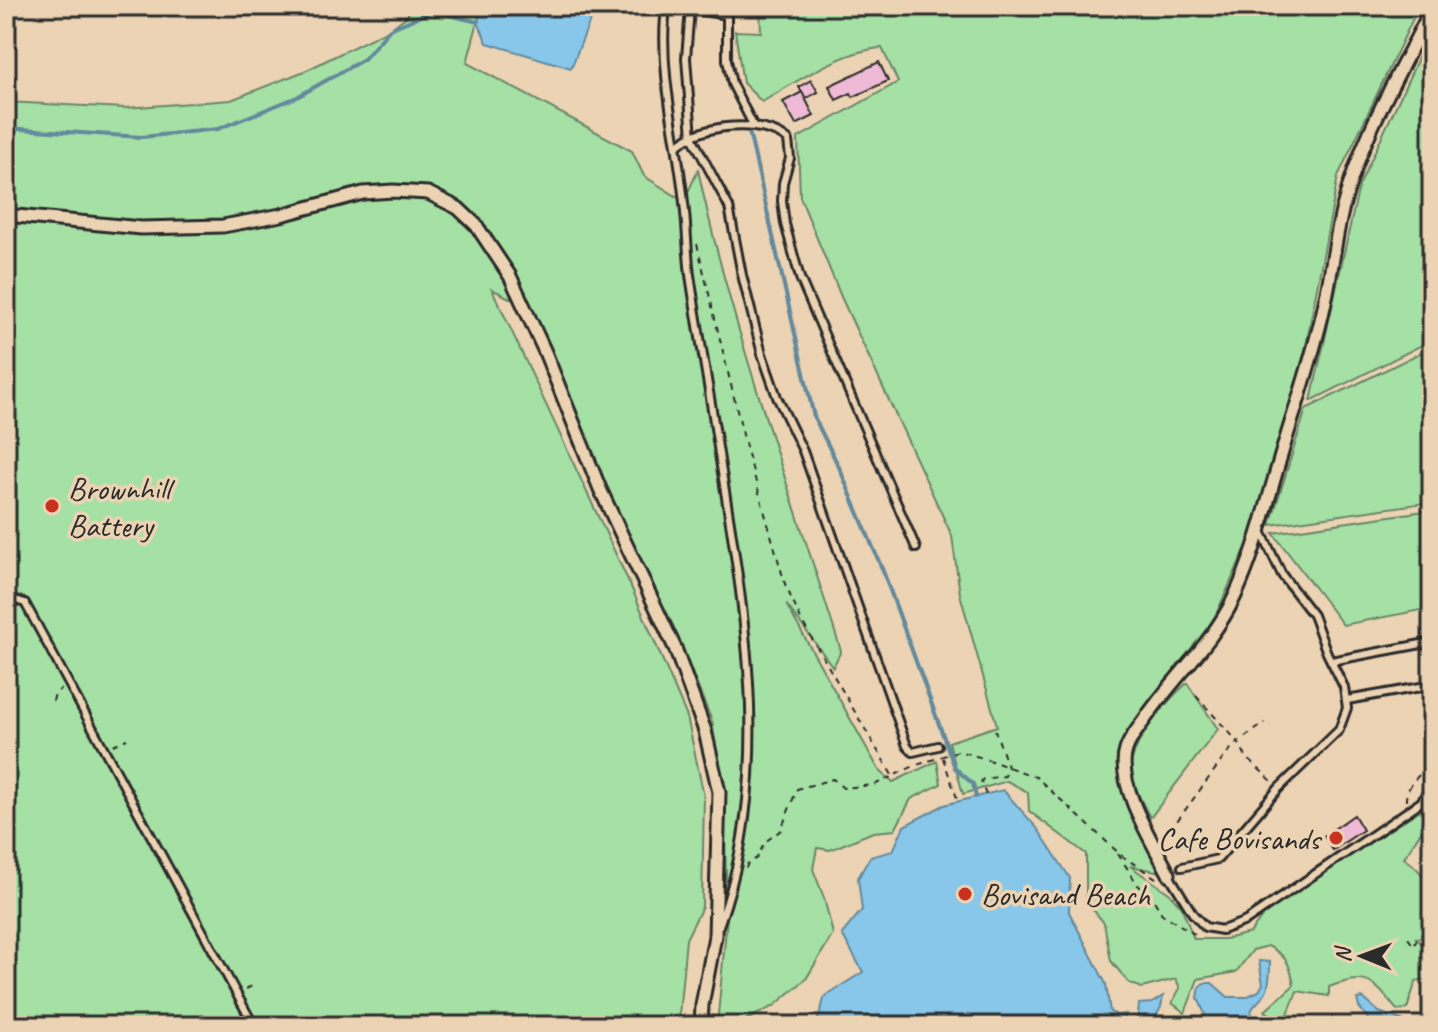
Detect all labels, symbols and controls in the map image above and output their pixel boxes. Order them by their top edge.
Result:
place label: Brownhill Battery [68,468,176,546]
marker: Brownhill Battery [43,497,61,515]
place label: Cafe Bovisands [1158,818,1323,859]
marker: Cafe Bovisands [1327,829,1345,847]
place label: Bovisand Beach [981,874,1151,915]
marker: Bovisand Beach [956,885,974,903]
north arrow [1322,916,1402,996]
text: N [1329,945,1357,963]

